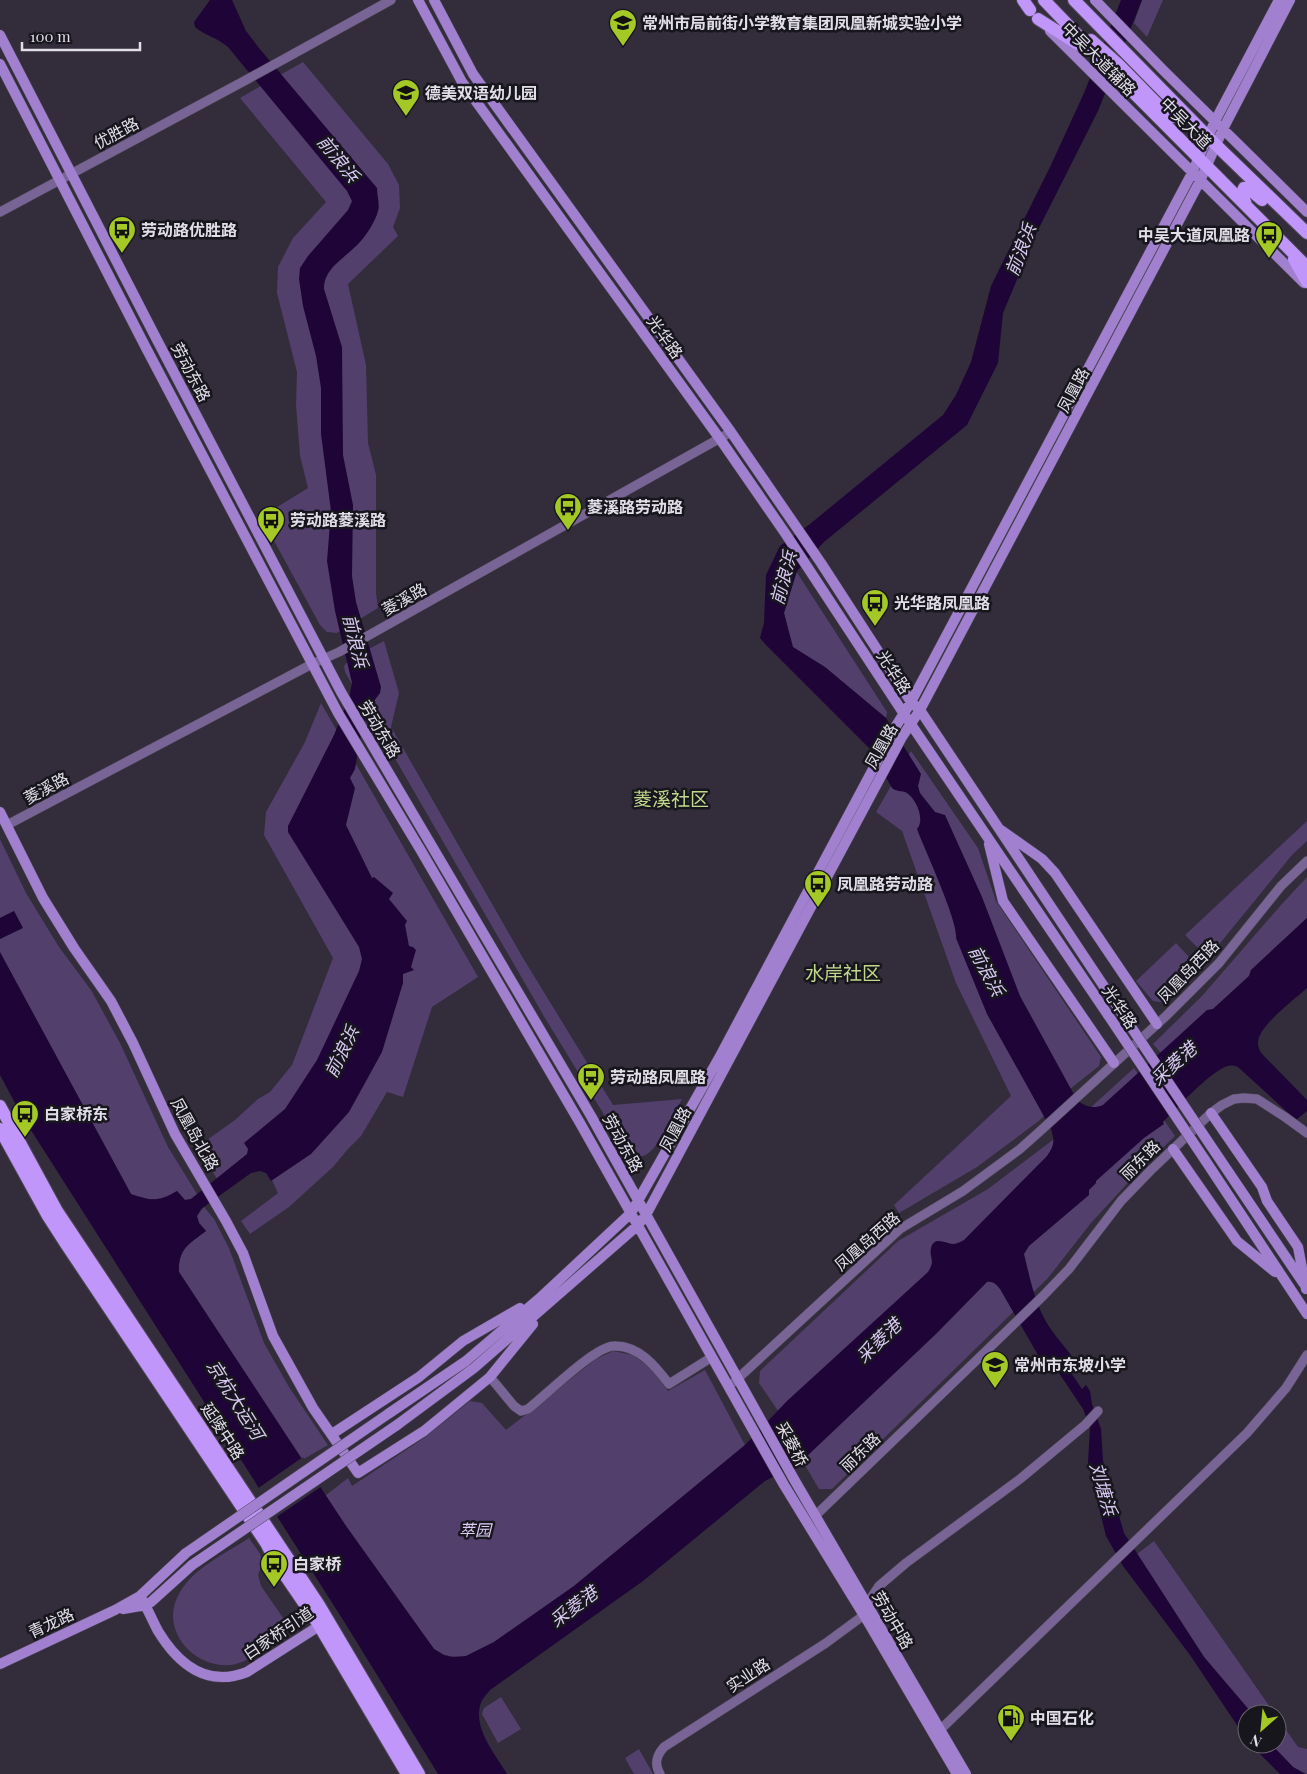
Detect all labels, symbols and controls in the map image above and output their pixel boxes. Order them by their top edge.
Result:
school or university icon: 常州市局前街小学教育集团凤凰新城实验小学 [608,8,638,47]
place label: 常州市局前街小学教育集团凤凰新城实验小学 [642,12,962,33]
street label: 中吴大道辅路 [1058,17,1141,100]
scale bar [22,20,140,52]
text: 100 m [30,26,71,46]
school or university icon: 德美双语幼儿园 [391,78,421,117]
place label: 德美双语幼儿园 [425,82,537,103]
street label: 中吴大道 [1156,93,1216,153]
street label: 优胜路 [90,112,142,153]
water label: 前浪浜 [312,130,366,188]
bus stop icon: 劳动路优胜路 [107,215,137,254]
water label: 前浪浜 [999,218,1042,279]
place label: 劳动路优胜路 [141,219,237,240]
bus stop icon: 中吴大道凤凰路 [1254,220,1284,259]
place label: 中吴大道凤凰路 [1138,224,1250,245]
street label: 光华路 [643,311,688,362]
street label: 劳动东路 [167,339,216,405]
street label: 凤凰路 [1052,364,1093,416]
bus stop icon: 菱溪路劳动路 [553,492,583,531]
place label: 菱溪路劳动路 [587,496,683,517]
bus stop icon: 劳动路菱溪路 [256,505,286,544]
place label: 劳动路菱溪路 [290,509,386,530]
water label: 前浪浜 [764,547,802,607]
street label: 菱溪路 [378,578,430,619]
bus stop icon: 光华路凤凰路 [860,588,890,627]
place label: 光华路凤凰路 [894,592,990,613]
water label: 前浪浜 [338,612,375,672]
street label: 光华路 [873,646,916,698]
street label: 劳动东路 [355,696,406,762]
street label: 凤凰路 [860,720,901,772]
street label: 菱溪路 [20,767,72,808]
district label: 菱溪社区 [633,785,709,811]
bus stop icon: 凤凰路劳动路 [803,869,833,908]
place label: 凤凰路劳动路 [837,873,933,894]
street label: 凤凰岛西路 [1152,935,1223,1007]
water label: 前浪浜 [964,941,1011,1002]
district label: 水岸社区 [805,959,881,985]
street label: 光华路 [1098,981,1143,1032]
water label: 前浪浜 [318,1020,365,1081]
water label: 采菱港 [1145,1034,1204,1090]
bus stop icon: 劳动路凤凰路 [576,1062,606,1101]
place label: 劳动路凤凰路 [610,1066,706,1087]
street label: 凤凰岛北路 [167,1094,224,1174]
bus stop icon: 白家桥东 [10,1099,40,1138]
place label: 白家桥东 [44,1103,108,1124]
street label: 凤凰路 [654,1103,695,1155]
street label: 劳动东路 [599,1110,648,1176]
street label: 丽东路 [1115,1135,1164,1184]
street label: 凤凰岛西路 [830,1206,904,1275]
water label: 采菱港 [851,1311,908,1368]
school or university icon: 常州市东坡小学 [980,1350,1010,1389]
place label: 常州市东坡小学 [1014,1354,1126,1375]
water label: 京杭大运河 [202,1355,271,1447]
street label: 延陵中路 [197,1398,250,1463]
street label: 采菱桥 [772,1418,813,1470]
street label: 丽东路 [835,1427,884,1476]
water label: 刘塘浜 [1085,1459,1123,1520]
park label: 萃园 [459,1519,493,1540]
bus stop icon: 白家桥 [259,1549,289,1588]
place label: 白家桥 [293,1553,342,1574]
water label: 采菱港 [545,1579,605,1632]
street label: 劳动中路 [868,1587,919,1653]
street label: 白家桥引道 [239,1602,317,1664]
street label: 青龙路 [25,1603,77,1642]
street label: 实业路 [722,1653,774,1696]
fuel station icon: 中国石化 [996,1703,1026,1742]
north arrow [1237,1704,1287,1754]
place label: 中国石化 [1030,1707,1094,1728]
text: N [1247,1730,1265,1752]

